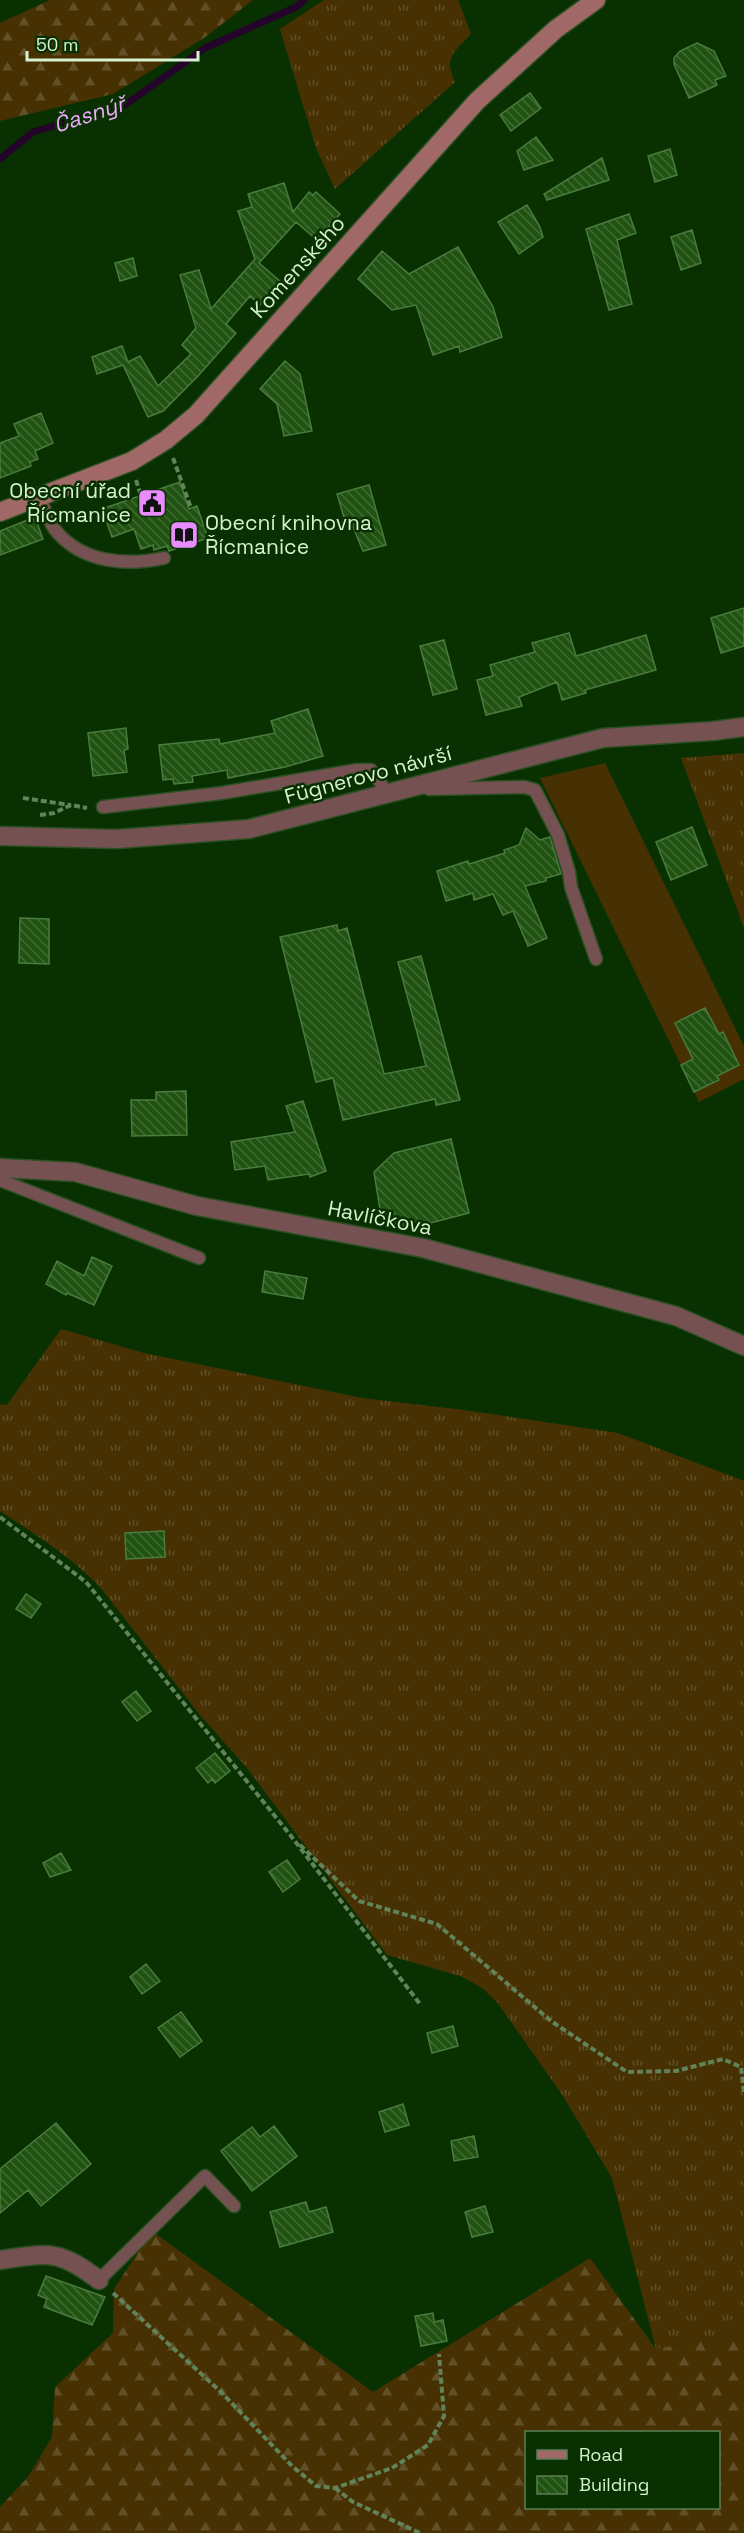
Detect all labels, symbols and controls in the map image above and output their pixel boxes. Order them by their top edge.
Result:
scale bar [27,24,198,62]
text: 50 m [36,33,78,56]
water label: Časnýř [50,88,133,139]
street label: Komenského [244,210,351,324]
place label: Obecní úřad Řícmanice [9,477,131,528]
public building icon: Obecní úřad Řícmanice [136,487,168,519]
place label: Obecní knihovna Řícmanice [205,509,372,560]
library icon: Obecní knihovna Řícmanice [168,519,200,551]
street label: Fügnerovo návrší [281,739,455,810]
street label: Havlíčkova [326,1194,435,1241]
legend [525,2431,720,2509]
text: Road [579,2443,623,2466]
text: Building [579,2473,649,2496]

